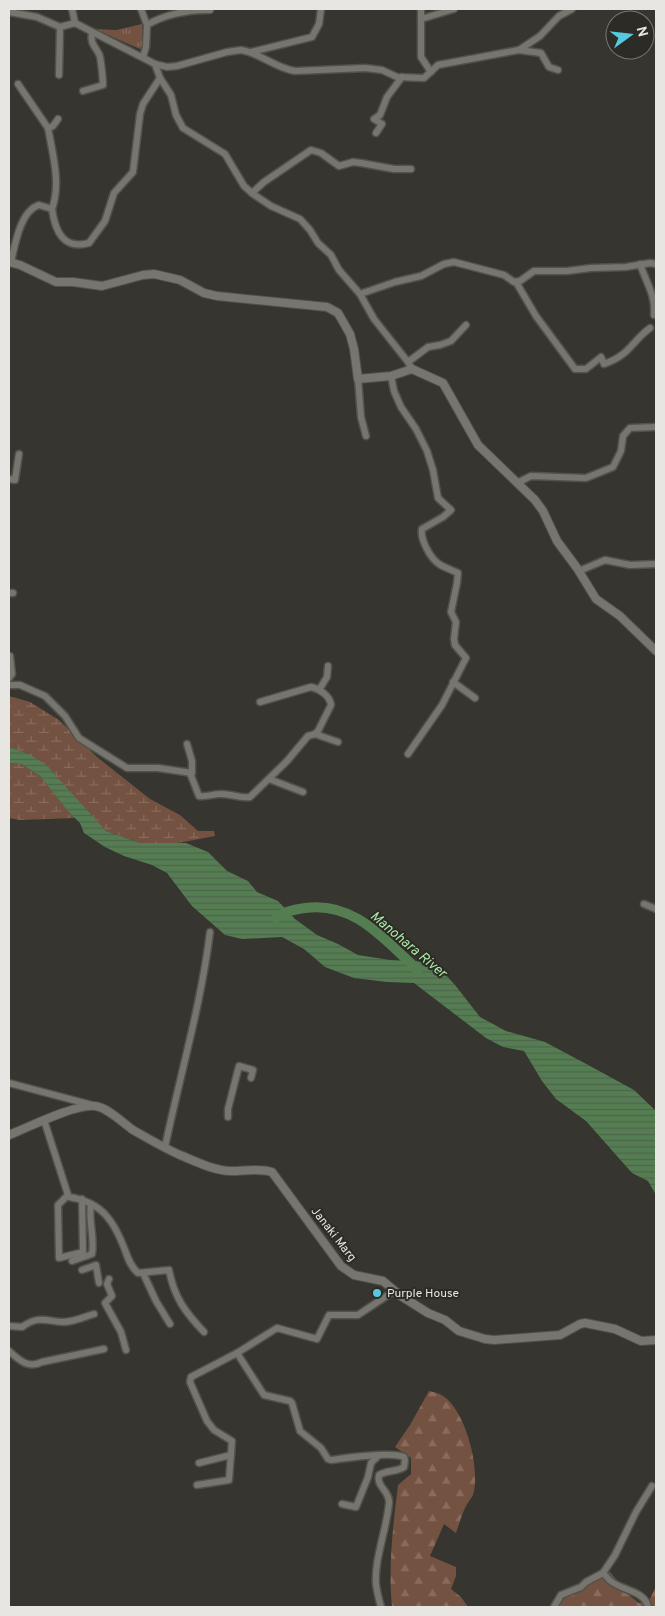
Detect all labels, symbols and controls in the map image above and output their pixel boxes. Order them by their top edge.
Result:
north arrow [605,10,655,60]
text: N [632,25,651,39]
water label: Manohara River [366,908,451,983]
street label: Janaki Marg [307,1204,360,1265]
place label: Purple House [387,1286,459,1302]
marker: Purple House [371,1287,383,1299]

